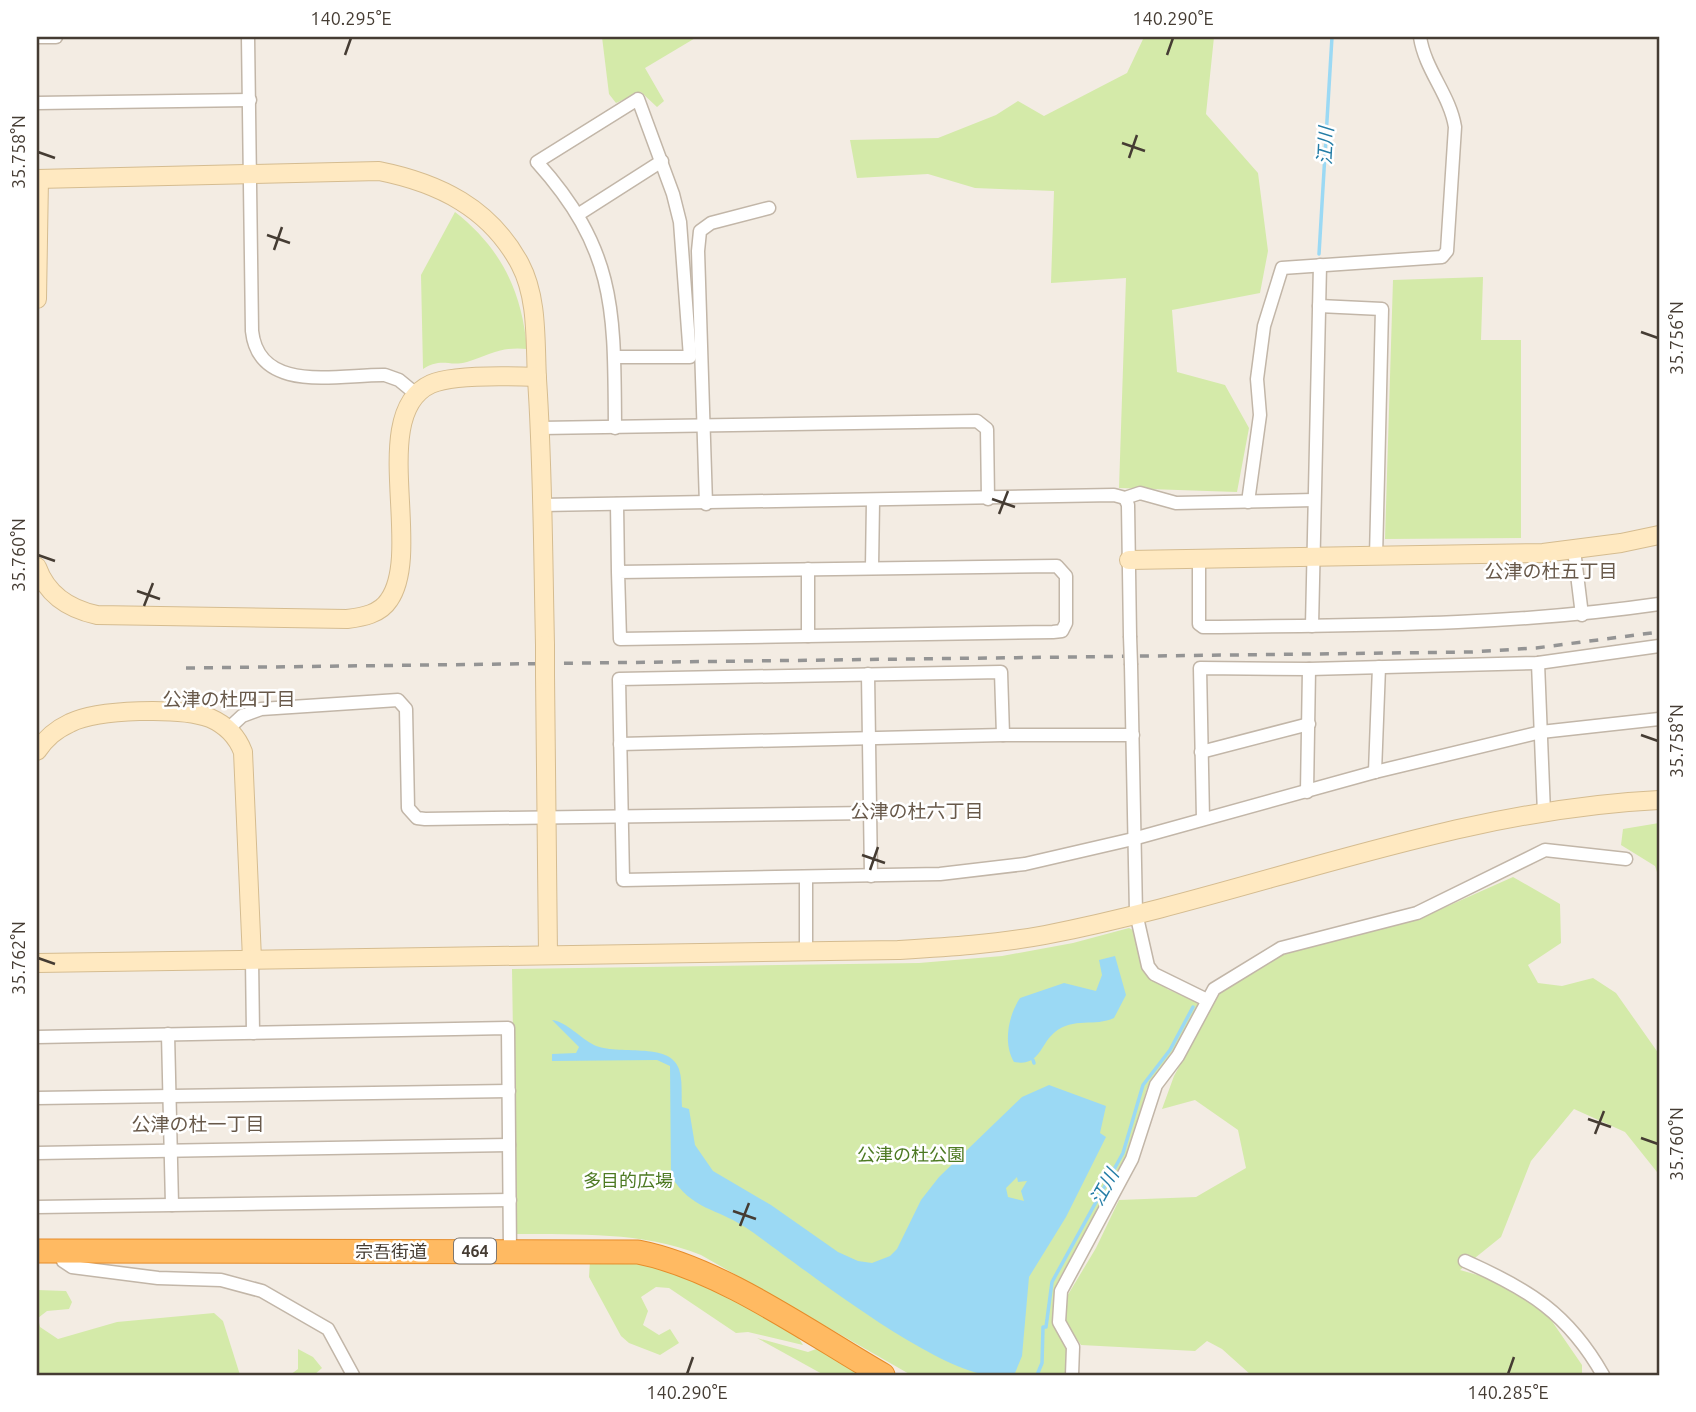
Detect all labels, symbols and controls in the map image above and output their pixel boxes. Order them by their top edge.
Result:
text: 140.295°E [310,8,392,28]
text: 140.290°E [1132,8,1214,28]
text: 35.758°N [8,115,28,189]
water label: 江川 [1313,124,1337,166]
text: 35.756°N [1666,301,1686,375]
text: 35.760°N [8,518,28,592]
district label: 公津の杜五丁目 [1484,560,1618,582]
district label: 公津の杜四丁目 [162,688,296,710]
text: 35.758°N [1666,704,1686,778]
district label: 公津の杜六丁目 [850,800,984,822]
text: 35.762°N [8,921,28,995]
text: 35.760°N [1666,1107,1686,1181]
district label: 公津の杜一丁目 [131,1113,265,1135]
park label: 公津の杜公園 [857,1144,965,1164]
water label: 江川 [1085,1163,1124,1209]
park label: 多目的広場 [583,1170,673,1190]
road number: 464 [454,1238,496,1264]
street label: 宗吾街道 [355,1241,427,1261]
text: 140.290°E [646,1382,728,1402]
text: 140.285°E [1467,1382,1549,1402]

